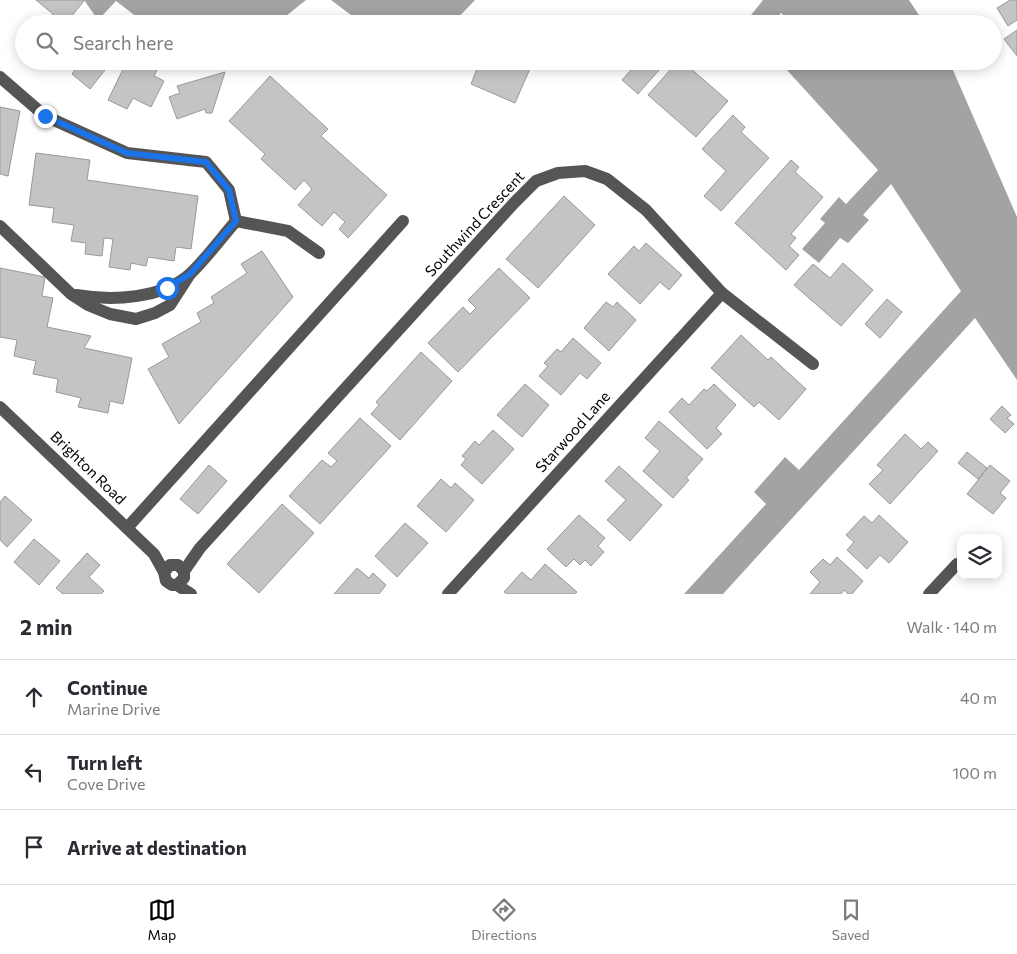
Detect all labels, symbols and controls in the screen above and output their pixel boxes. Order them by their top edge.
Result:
search box [15,15,1002,70]
icon: search [33,29,61,57]
text: Search here [73,31,173,54]
route end [34,105,57,128]
street label: Southwind Crescent [421,167,528,280]
route start [156,277,179,300]
street label: Starwood Lane [531,387,613,476]
street label: Brighton Road [47,427,130,508]
map controls [957,534,1002,579]
button: layers [957,534,1002,579]
text: 2 min [20,614,72,639]
text: Walk · 140 m [907,617,997,636]
text: Continue [67,676,147,699]
icon: ahead [20,683,48,711]
text: 40 m [960,688,997,707]
text: Marine Drive [67,699,160,718]
text: Turn left [67,751,142,774]
icon: left [20,758,48,786]
text: 100 m [952,763,997,782]
text: Cove Drive [67,774,145,793]
icon: arrive [20,833,48,861]
text: Arrive at destination [67,836,247,859]
tab: Map [147,896,176,943]
tab: Directions [471,896,537,943]
tab: Saved [832,896,870,943]

